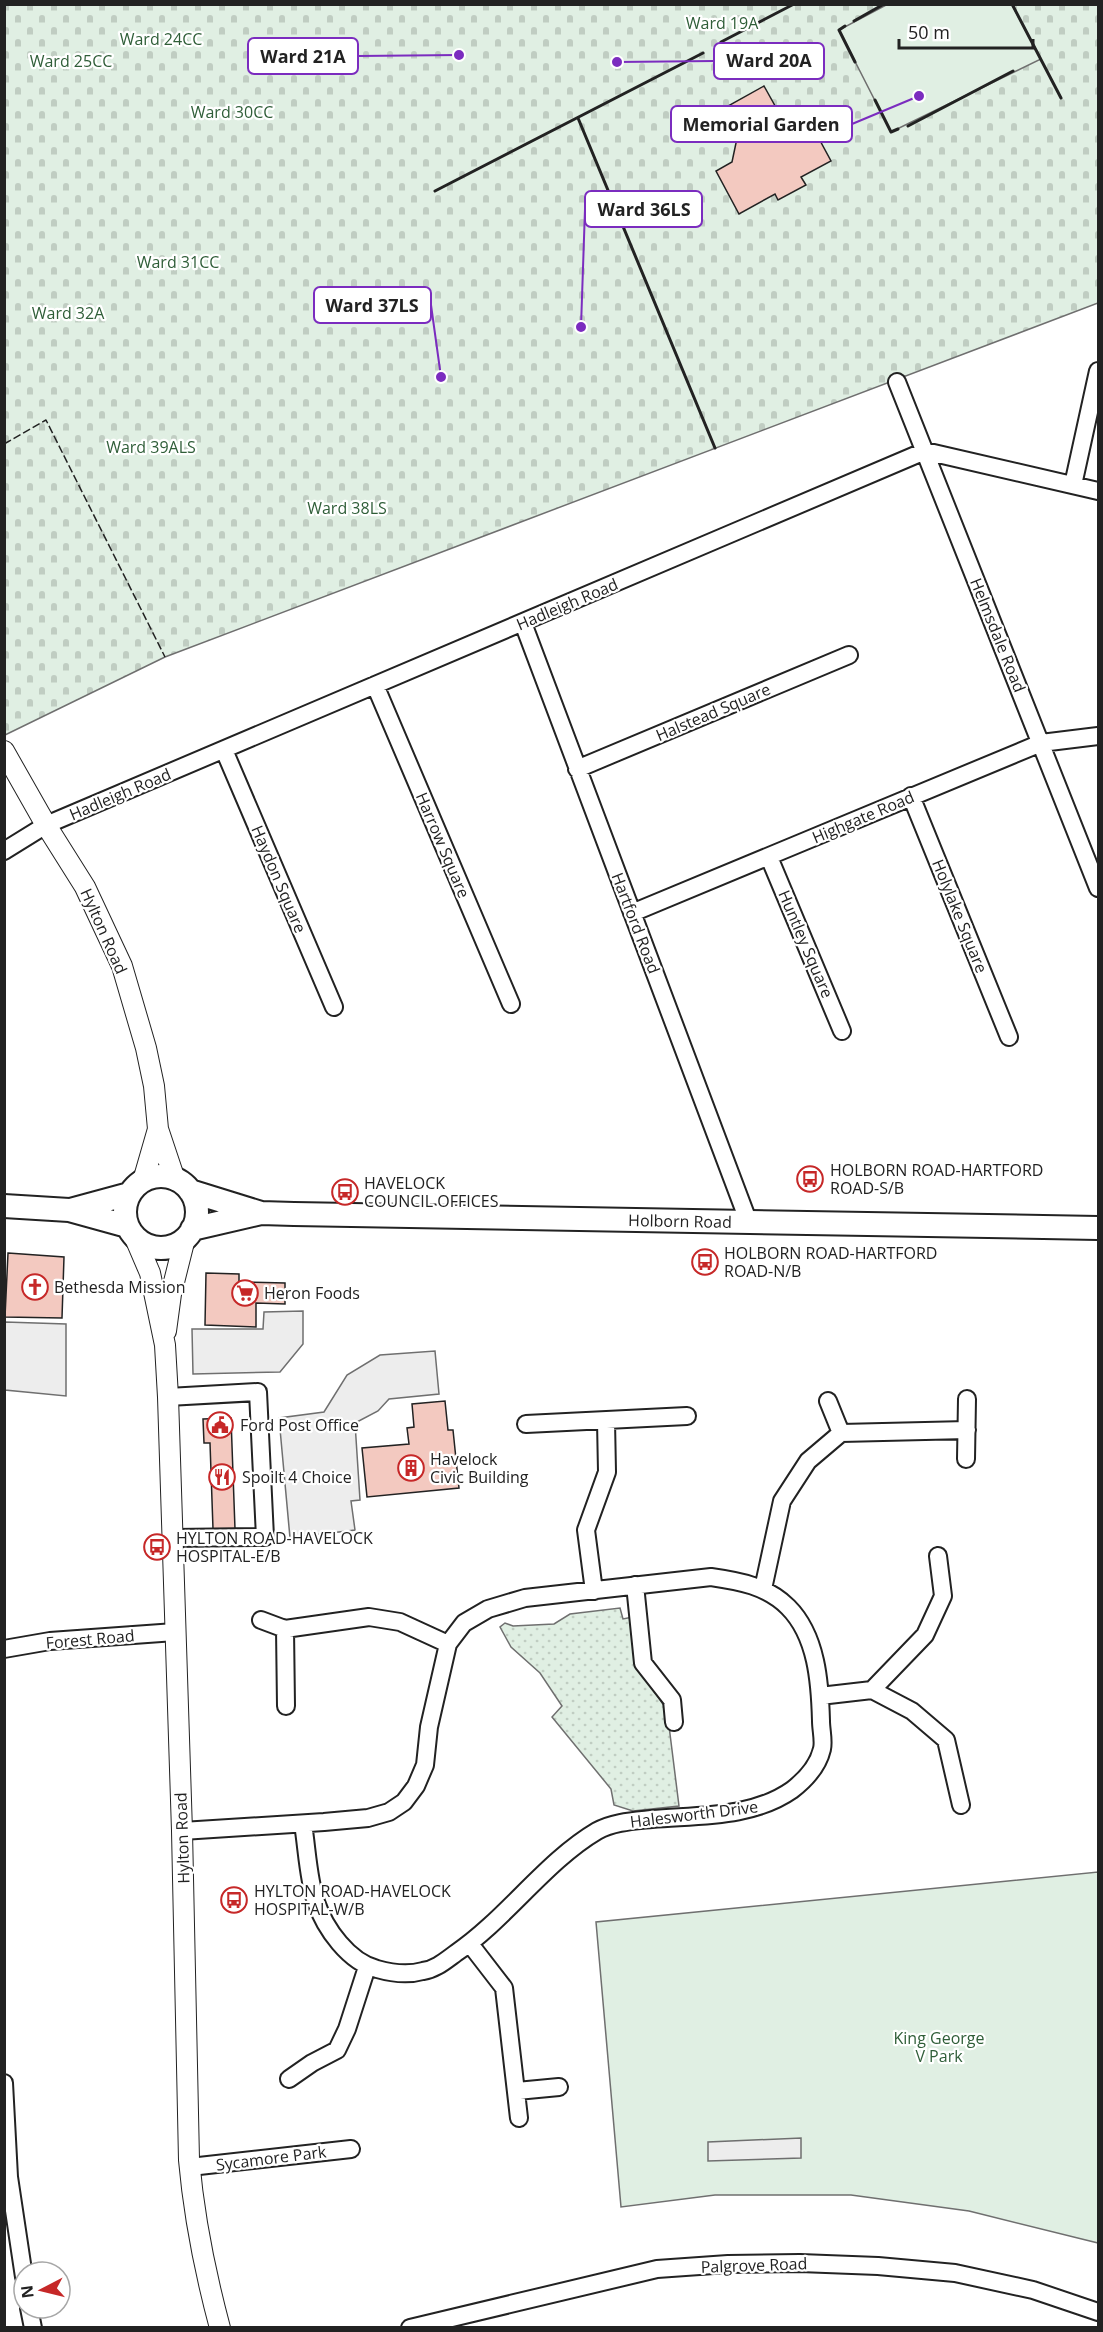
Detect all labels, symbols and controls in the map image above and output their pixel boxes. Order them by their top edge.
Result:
park label: Ward 19A [686,12,759,34]
scale bar [899,12,1032,50]
text: 50 m [908,20,950,44]
park label: Ward 24CC [120,28,202,50]
callout: Ward 21A [248,38,358,74]
callout: Ward 20A [714,43,824,79]
text: Ward 21A [260,44,346,68]
text: Ward 20A [726,48,812,72]
park label: Ward 25CC [30,50,112,72]
park label: Ward 30CC [191,101,273,123]
callout: Memorial Garden [671,106,852,142]
text: Memorial Garden [682,112,840,136]
callout: Ward 36LS [585,191,702,227]
text: Ward 36LS [597,197,691,221]
park label: Ward 31CC [137,251,219,273]
callout: Ward 37LS [314,287,431,323]
text: Ward 37LS [325,293,419,317]
park label: Ward 32A [32,302,105,324]
park label: Ward 39ALS [106,436,196,458]
park label: Ward 38LS [307,497,387,519]
street label: Hadleigh Road [513,573,621,635]
street label: Helmsdale Road [965,575,1031,695]
street label: Halstead Square [652,678,774,746]
street label: Hadleigh Road [66,763,174,825]
street label: Highgate Road [809,786,917,848]
street label: Harrow Square [411,789,475,901]
street label: Haydon Square [246,822,312,936]
street label: Holylake Square [927,856,993,976]
street label: Hartford Road [607,869,665,977]
street label: Hylton Road [75,885,133,977]
street label: Huntley Square [773,887,839,1001]
place label: HOLBORN ROAD-HARTFORD ROAD-S/B [830,1159,1043,1199]
bus stop icon: HOLBORN ROAD-HARTFORD ROAD-S/B [795,1164,825,1194]
place label: HAVELOCK COUNCIL OFFICES [364,1172,499,1212]
bus stop icon: HAVELOCK COUNCIL OFFICES [330,1177,360,1207]
street label: Holborn Road [628,1209,732,1233]
place label: HOLBORN ROAD-HARTFORD ROAD-N/B [724,1242,937,1282]
bus stop icon: HOLBORN ROAD-HARTFORD ROAD-N/B [690,1247,720,1277]
church icon: Bethesda Mission [20,1272,50,1302]
place label: Bethesda Mission [54,1276,185,1298]
supermarket icon: Heron Foods [230,1278,260,1308]
place label: Heron Foods [264,1282,360,1304]
public building icon: Ford Post Office [205,1410,235,1440]
place label: Ford Post Office [240,1414,359,1436]
place label: Havelock Civic Building [430,1448,529,1488]
building icon: Havelock Civic Building [396,1453,426,1483]
restaurant icon: Spoilt 4 Choice [207,1462,237,1492]
place label: Spoilt 4 Choice [242,1466,352,1488]
place label: HYLTON ROAD-HAVELOCK HOSPITAL-E/B [176,1527,373,1567]
bus stop icon: HYLTON ROAD-HAVELOCK HOSPITAL-E/B [142,1532,172,1562]
street label: Forest Road [45,1624,135,1654]
street label: Hylton Road [169,1792,195,1884]
street label: Halesworth Drive [629,1795,759,1833]
place label: HYLTON ROAD-HAVELOCK HOSPITAL-W/B [254,1880,451,1920]
bus stop icon: HYLTON ROAD-HAVELOCK HOSPITAL-W/B [219,1885,249,1915]
park label: King George V Park [894,2027,984,2067]
street label: Sycamore Park [215,2140,328,2176]
street label: Palgrove Road [700,2252,808,2278]
north arrow [12,2260,72,2320]
text: N [15,2284,39,2300]

